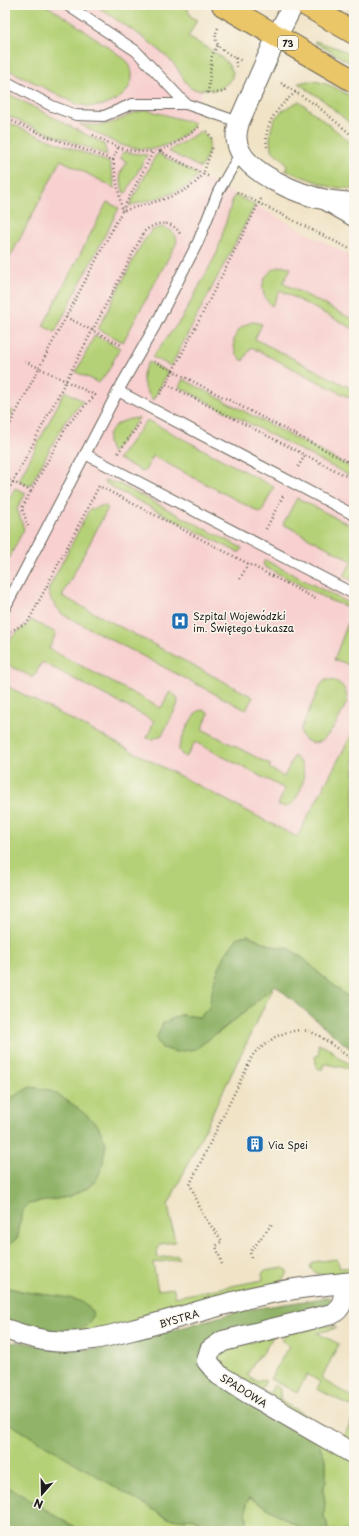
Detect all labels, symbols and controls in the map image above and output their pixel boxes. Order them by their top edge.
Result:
road number: 73 [278,36,298,50]
place label: Szpital Wojewódzki im. Świętego Łukasza [193,608,295,635]
hospital icon: Szpital Wojewódzki im. Świętego Łukasza [170,611,190,631]
building icon: Via Spei [245,1134,265,1154]
place label: Via Spei [268,1137,308,1152]
street label: BYSTRA [157,1305,201,1331]
street label: SPADOWA [217,1369,271,1411]
north arrow [22,1474,62,1514]
text: N [31,1494,45,1513]

